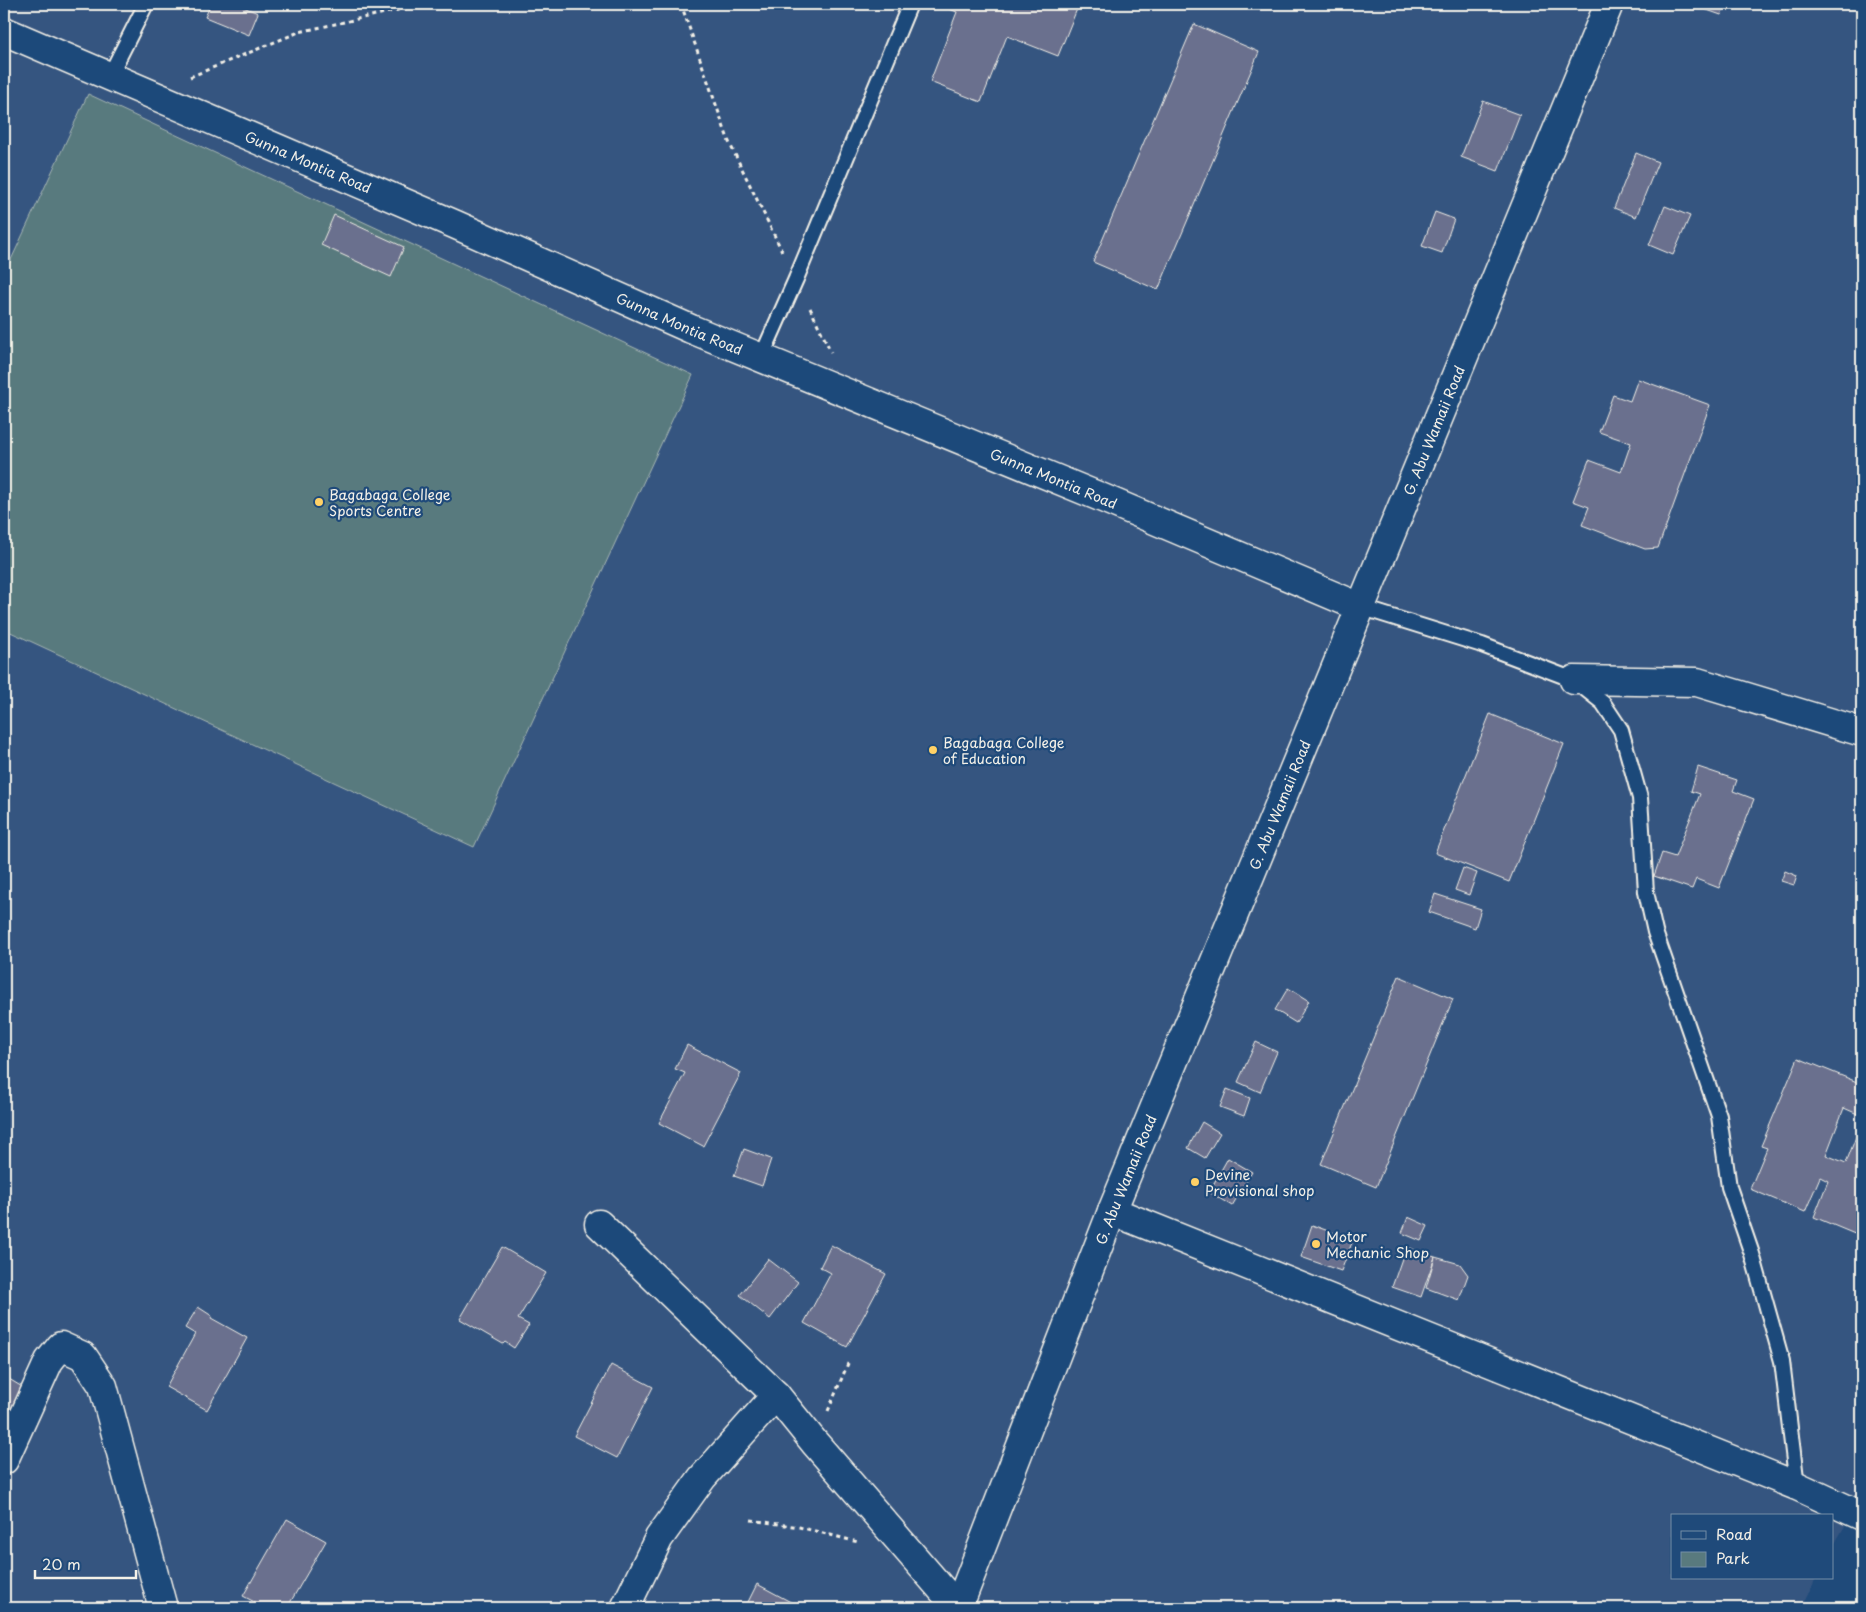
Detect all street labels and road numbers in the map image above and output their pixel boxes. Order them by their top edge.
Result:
street label: Gunna Montia Road [242,125,375,198]
street label: Gunna Montia Road [613,287,746,360]
street label: G. Abu Wamaii Road [1397,362,1470,498]
street label: Gunna Montia Road [987,442,1121,513]
street label: G. Abu Wamaii Road [1243,737,1315,873]
street label: G. Abu Wamaii Road [1090,1111,1161,1247]

